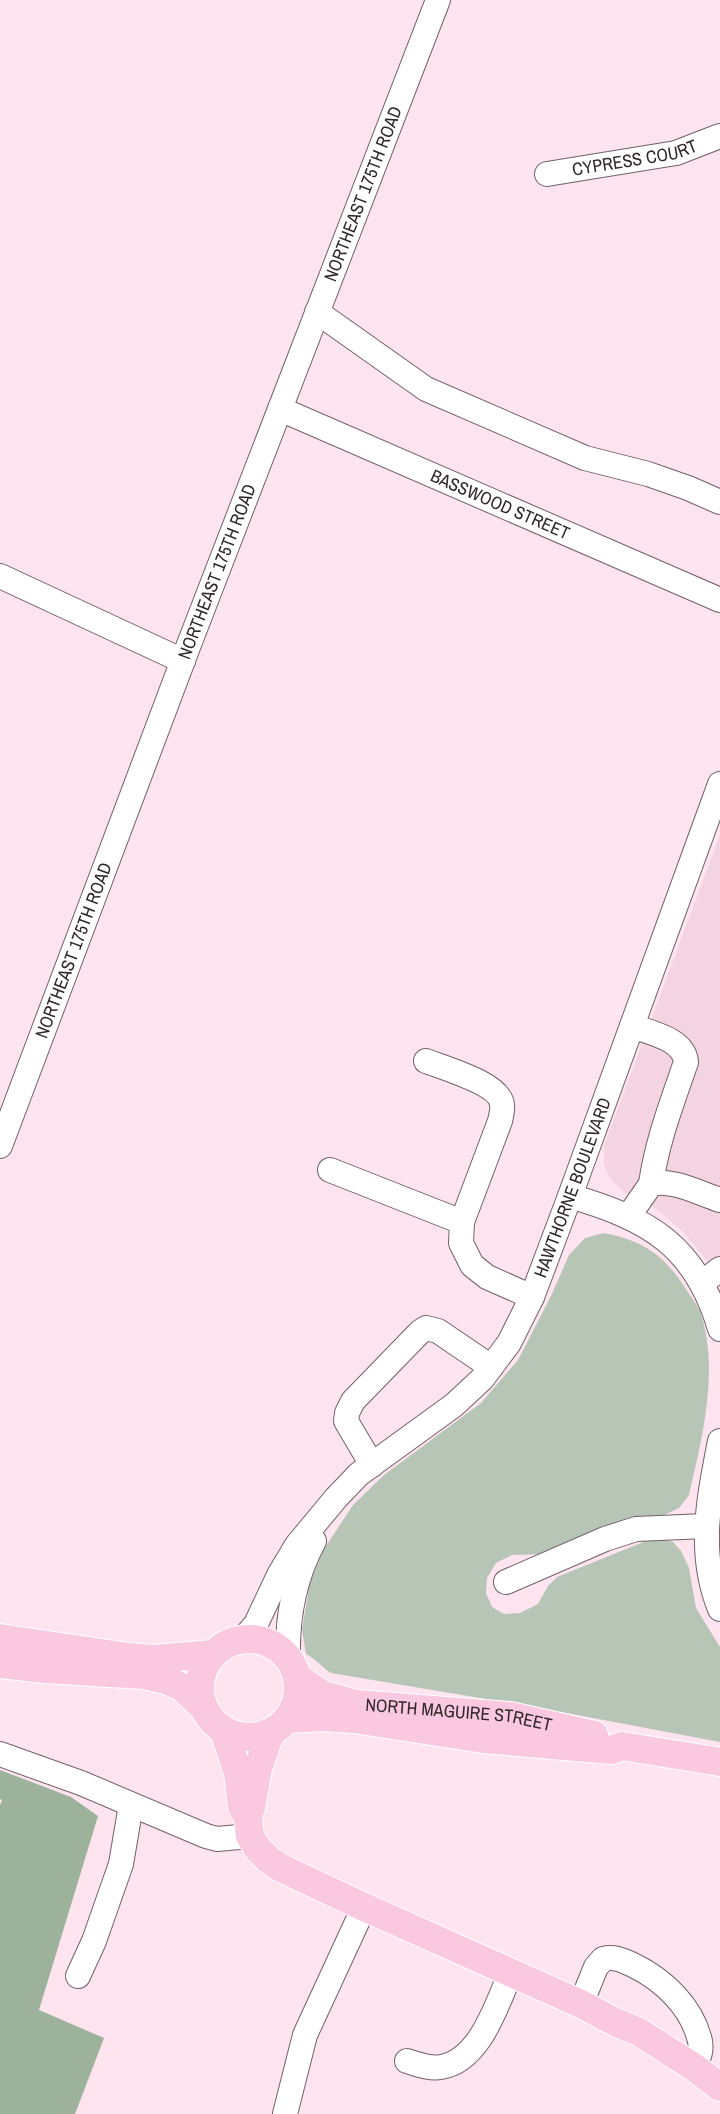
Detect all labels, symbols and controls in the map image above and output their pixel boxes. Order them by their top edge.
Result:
street label: NORTHEAST 175TH ROAD [317,103,408,285]
street label: CYPRESS COURT [570,133,701,182]
street label: BASSWOOD STREET [427,463,574,545]
street label: NORTHEAST 175TH ROAD [172,480,262,663]
street label: NORTHEAST 175TH ROAD [29,859,118,1042]
street label: HAWTHORNE BOULEVARD [527,1094,617,1281]
street label: NORTH MAGUIRE STREET [364,1692,554,1737]

